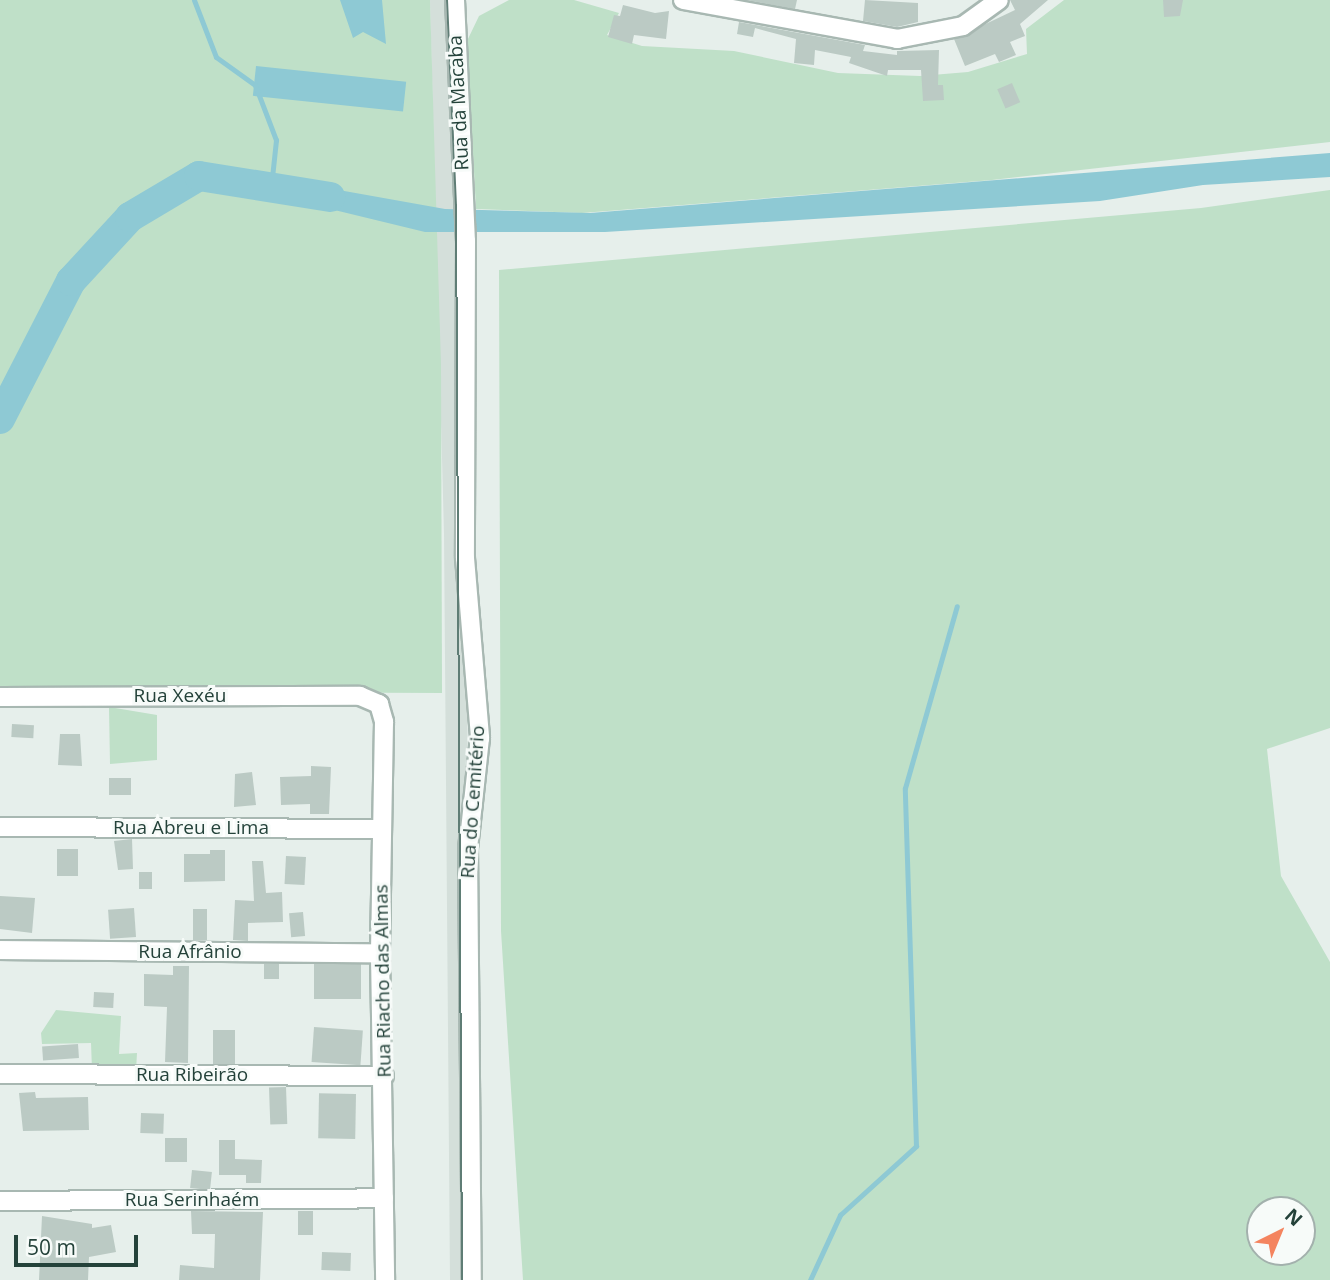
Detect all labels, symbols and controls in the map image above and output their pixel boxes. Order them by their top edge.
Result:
street label: Rua da Macaba [444,35,474,171]
street label: Rua Xexéu [134,685,226,707]
street label: Rua do Cemitério [456,725,490,879]
street label: Rua Abreu e Lima [113,817,269,839]
street label: Rua Riacho das Almas [370,884,396,1078]
street label: Rua Afrânio [138,941,242,963]
street label: Rua Ribeirão [136,1064,248,1086]
street label: Rua Serinhaém [125,1189,259,1211]
north arrow [1246,1196,1316,1266]
text: N [1279,1202,1308,1232]
scale bar [18,1220,142,1264]
text: 50 m [27,1233,76,1261]

